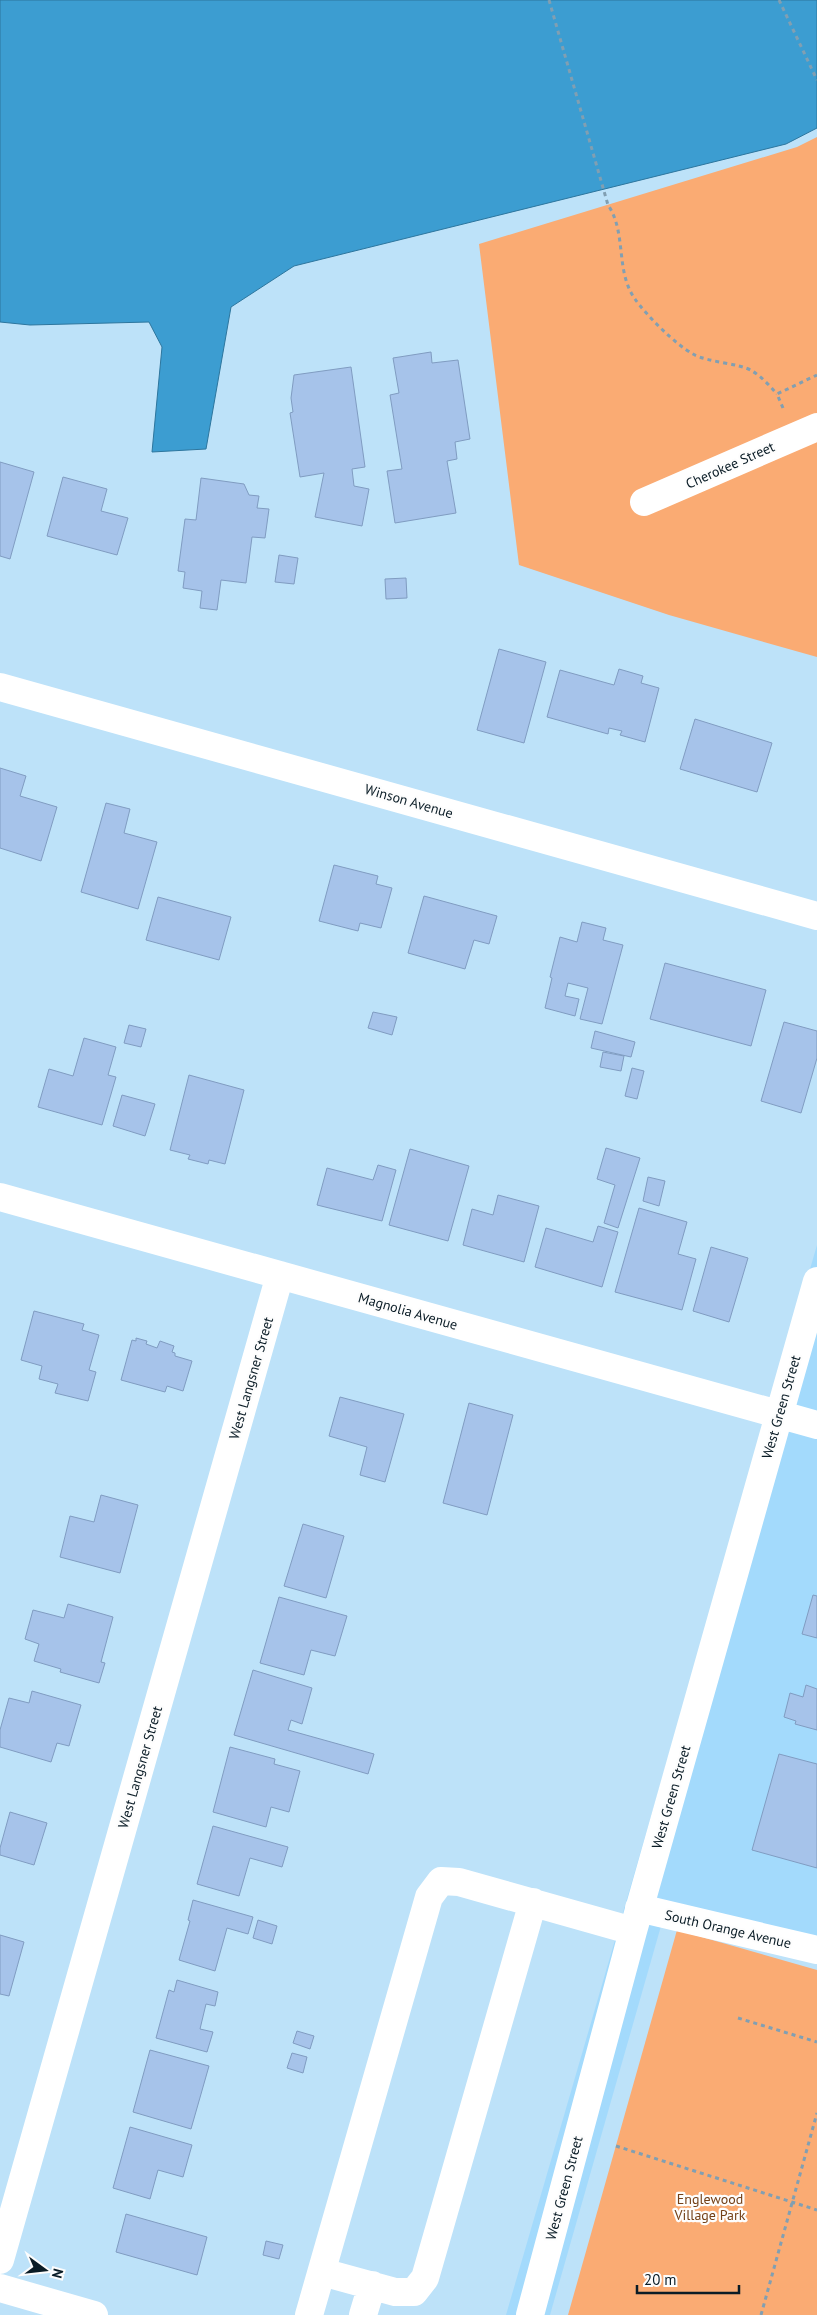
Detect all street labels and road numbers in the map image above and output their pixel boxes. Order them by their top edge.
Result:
street label: Cherokee Street [683,437,777,493]
street label: Winson Avenue [363,780,455,822]
street label: Magnolia Avenue [356,1288,460,1334]
street label: West Langsner Street [225,1314,277,1441]
street label: West Green Street [758,1353,804,1461]
street label: West Langsner Street [114,1703,166,1830]
street label: West Green Street [648,1743,694,1851]
street label: South Orange Avenue [663,1906,793,1952]
street label: West Green Street [541,2134,587,2242]

